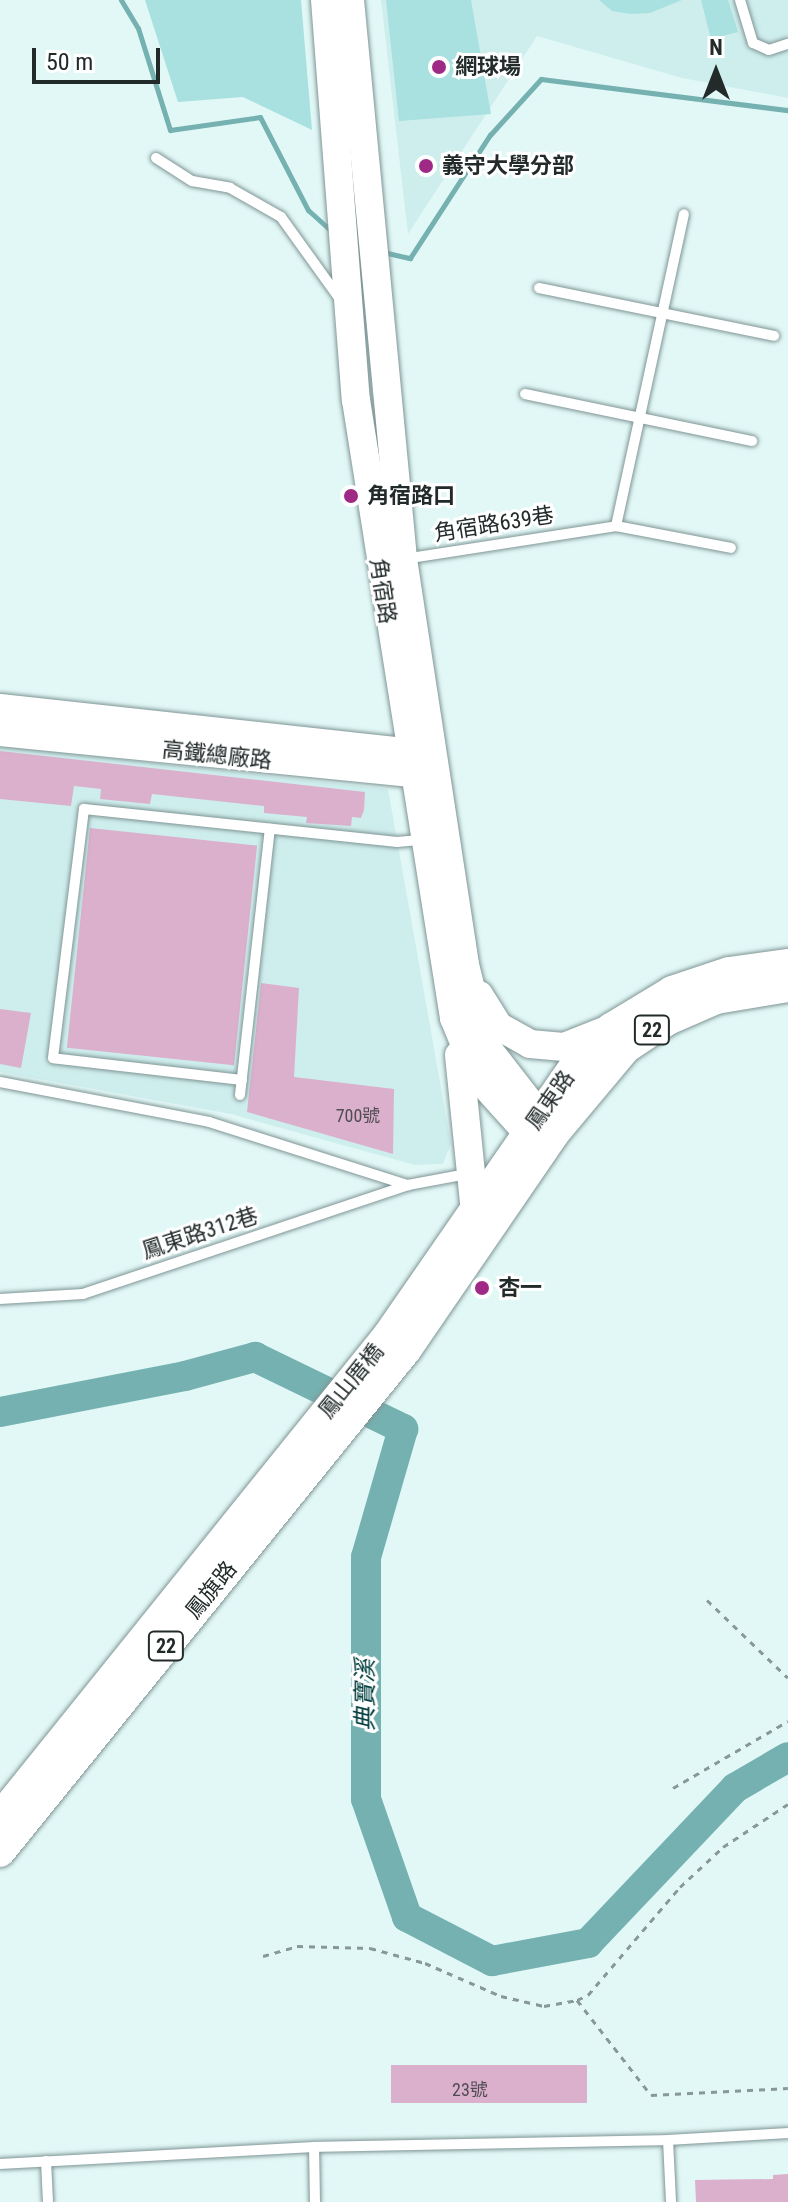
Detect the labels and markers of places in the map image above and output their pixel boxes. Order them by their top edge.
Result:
place label: 網球場 [455,54,521,80]
marker: 網球場 [430,58,448,76]
place label: 義守大學分部 [442,153,574,179]
marker: 義守大學分部 [417,157,435,175]
place label: 角宿路口 [367,483,455,509]
marker: 角宿路口 [342,487,360,505]
place label: 杏一 [498,1275,542,1301]
marker: 杏一 [473,1279,491,1297]

